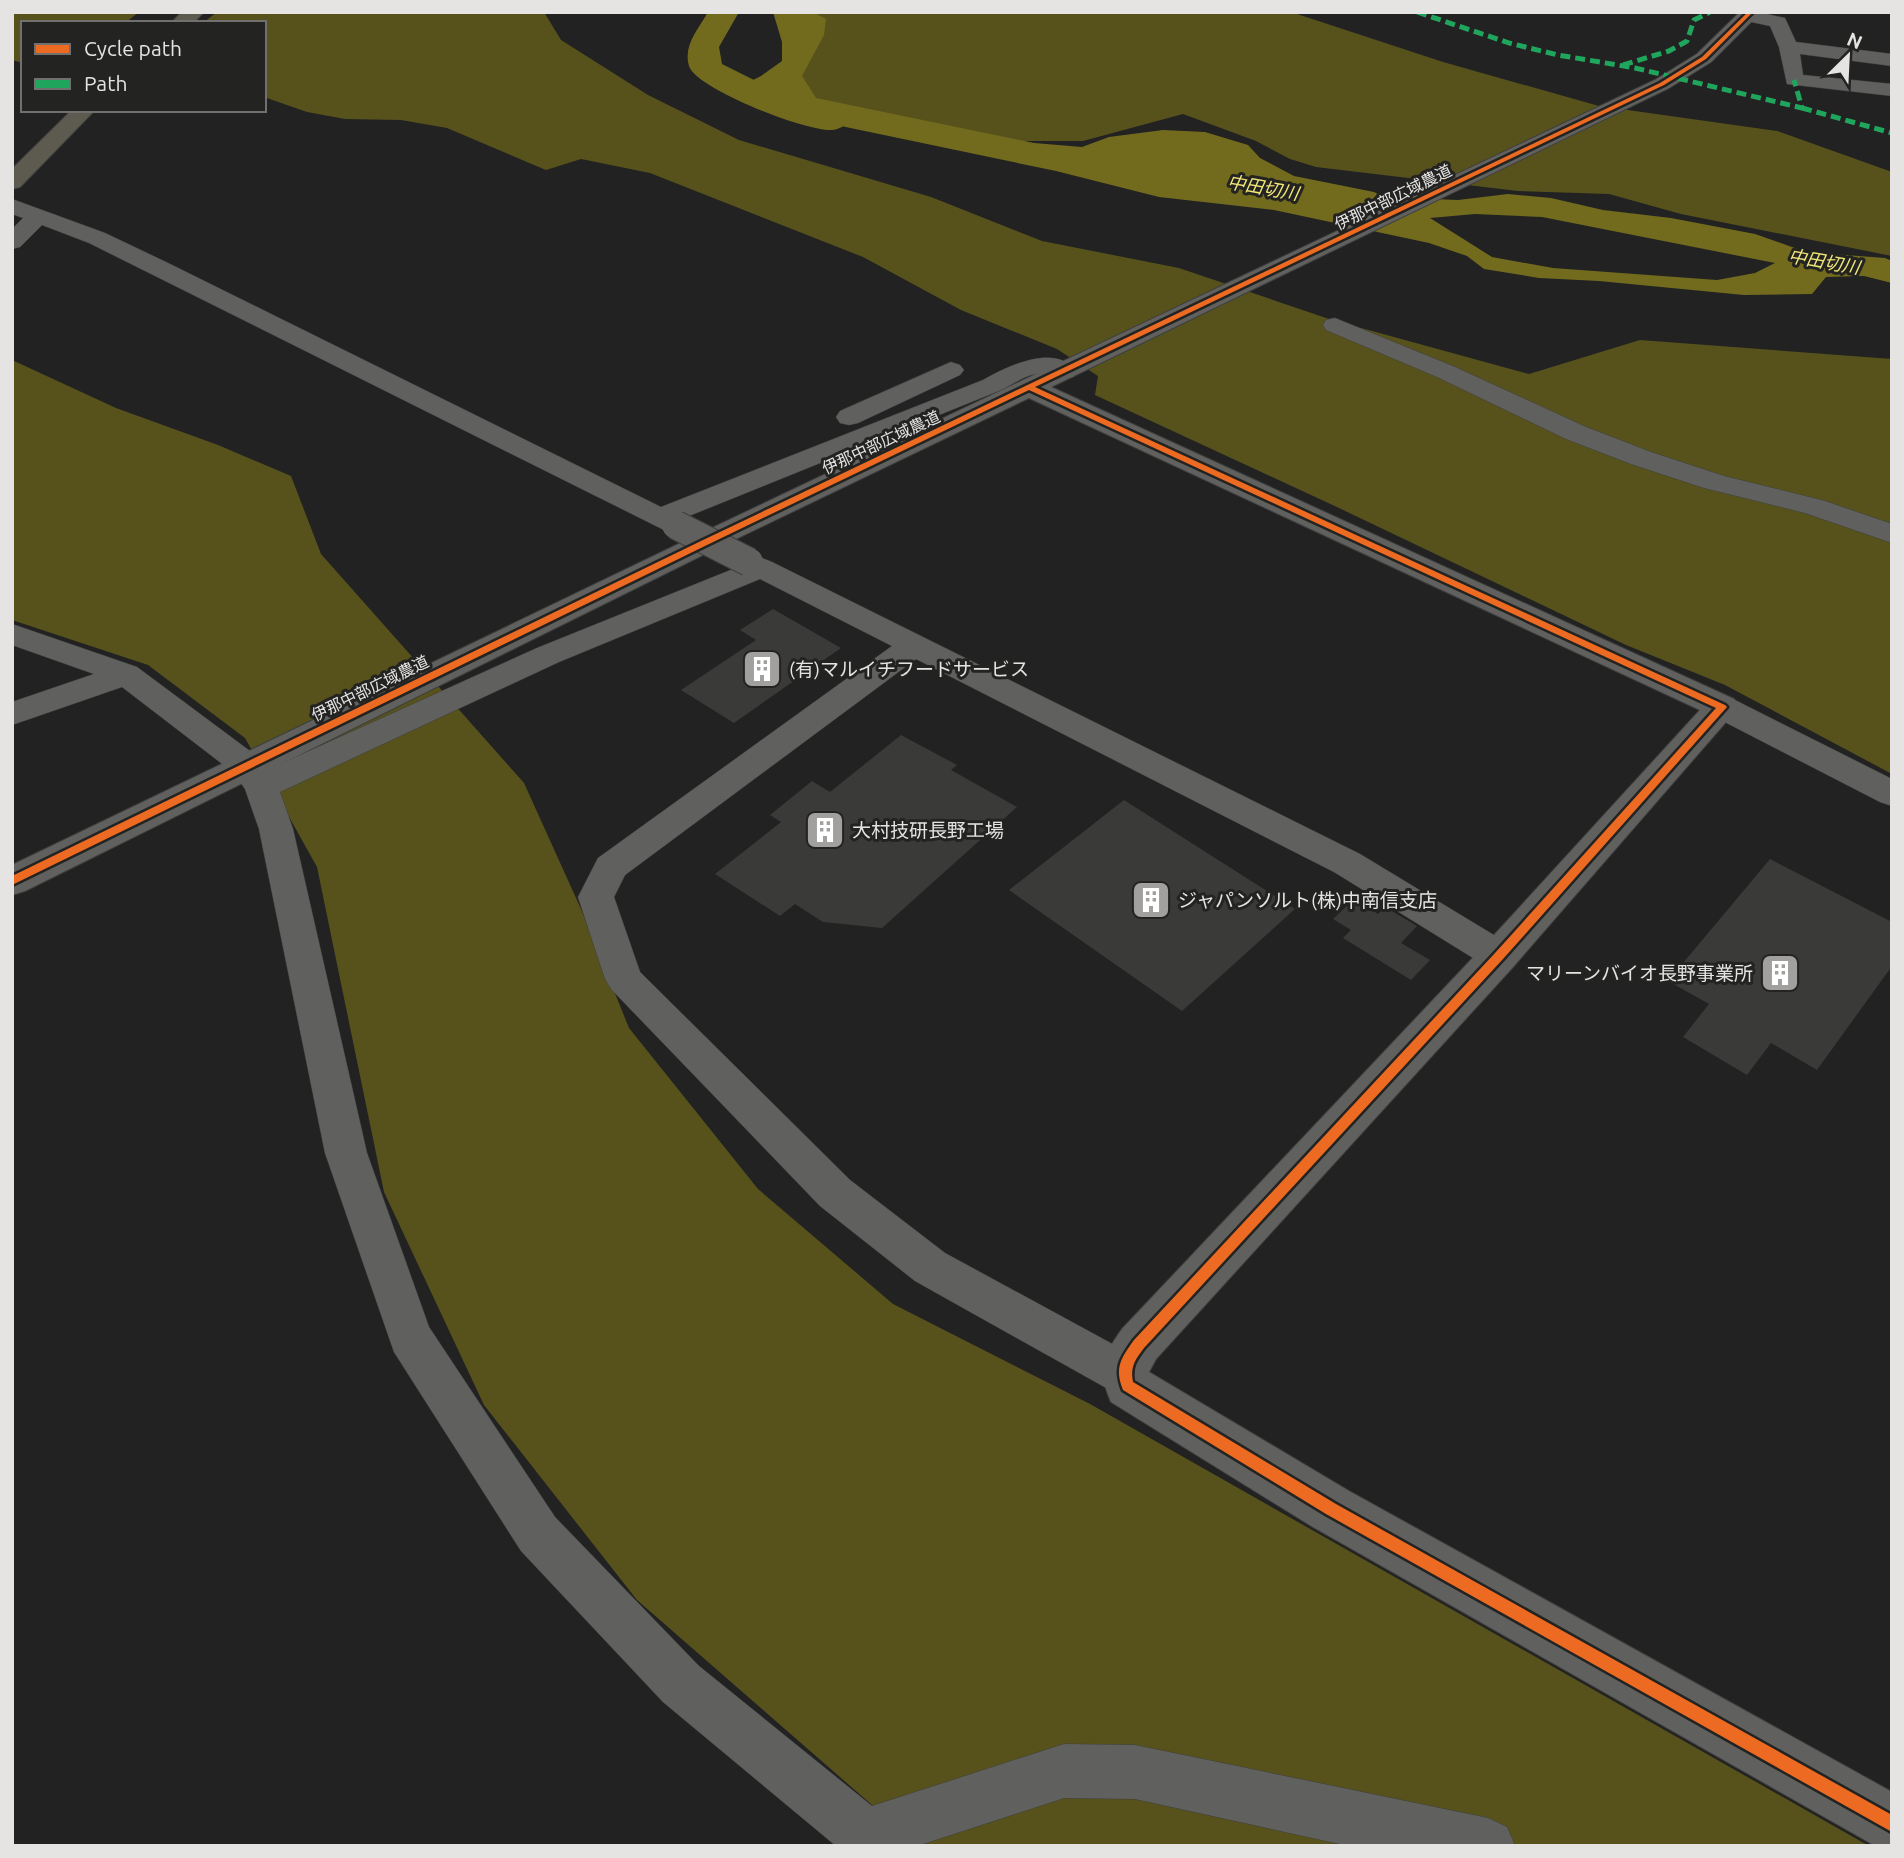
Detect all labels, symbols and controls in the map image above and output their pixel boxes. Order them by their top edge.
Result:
legend [21,21,266,112]
north arrow [1813,21,1883,91]
text: N [1844,28,1866,53]
text: Cycle path [84,36,182,60]
text: Path [84,71,127,95]
street label: 伊那中部広域農道 [1332,161,1454,233]
water label: 中田切川 [1226,171,1302,203]
water label: 中田切川 [1787,245,1863,277]
street label: 伊那中部広域農道 [819,407,943,477]
building icon: (有)マルイチフードサービス [741,648,783,690]
street label: 伊那中部広域農道 [309,652,431,724]
place label: (有)マルイチフードサービス [789,658,1029,680]
building icon: 大村技研長野工場 [804,809,846,851]
place label: 大村技研長野工場 [852,819,1004,841]
building icon: ジャパンソルト(株)中南信支店 [1130,879,1172,921]
place label: ジャパンソルト(株)中南信支店 [1178,889,1437,911]
building icon: マリーンバイオ長野事業所 [1759,952,1801,994]
place label: マリーンバイオ長野事業所 [1526,962,1753,984]

